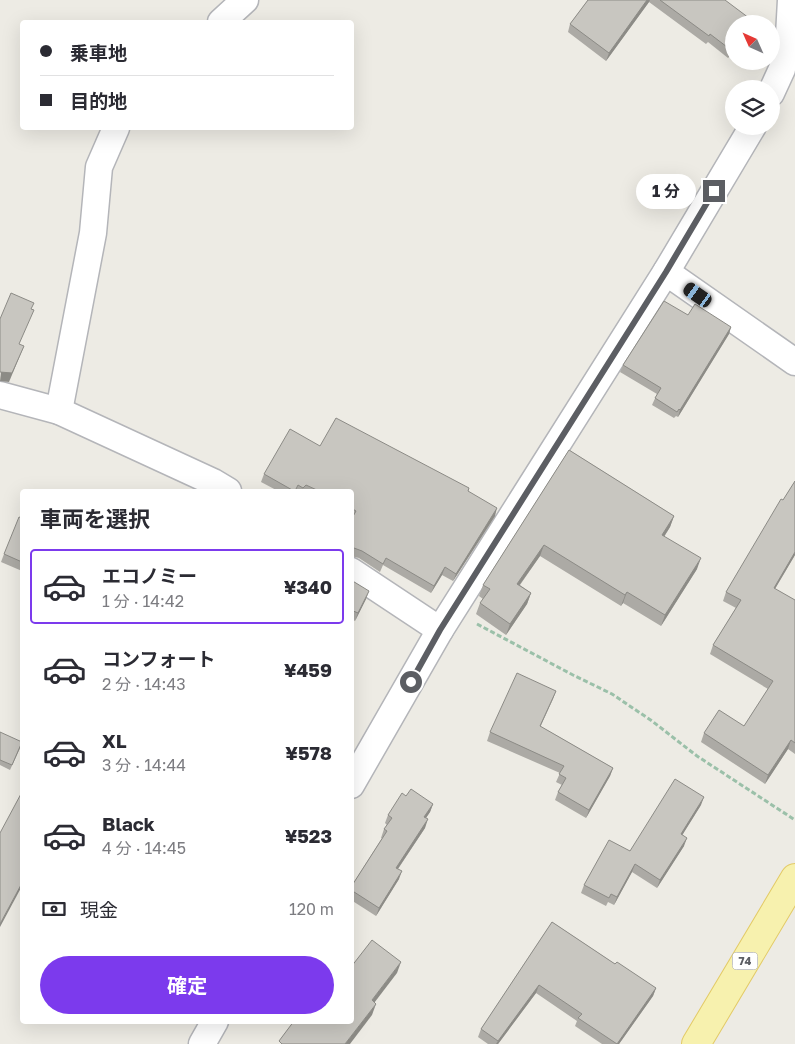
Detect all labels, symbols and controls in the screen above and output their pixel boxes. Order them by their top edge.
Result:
north arrow [725,15,780,70]
map controls [725,15,780,135]
text: 乗車地 [70,41,127,64]
button: layers [725,80,780,135]
text: 目的地 [70,89,127,112]
callout: 1 分 [636,174,696,208]
route end [703,180,725,202]
text: 1 分 [652,181,680,201]
car [681,280,714,310]
text: 車両を選択 [40,505,150,532]
icon: car [42,564,87,609]
text: エコノミー [102,564,197,587]
text: ¥340 [284,575,332,598]
text: 1 分 · 14:42 [102,591,184,611]
icon: car [42,647,87,692]
text: コンフォート [102,647,215,670]
text: ¥459 [284,658,332,681]
route start [400,671,422,693]
text: 2 分 · 14:43 [102,674,186,694]
text: XL [102,729,127,752]
icon: car [42,730,87,775]
text: ¥578 [285,741,332,764]
text: 3 分 · 14:44 [102,755,186,775]
text: Black [102,812,155,835]
icon: car [42,813,87,858]
text: ¥523 [285,824,332,847]
text: 4 分 · 14:45 [102,838,186,858]
icon: cash [40,895,68,923]
text: 現金 [80,898,118,921]
text: 120 m [289,899,334,919]
road number: 74 [732,952,758,969]
button: 確定 [40,956,334,1014]

